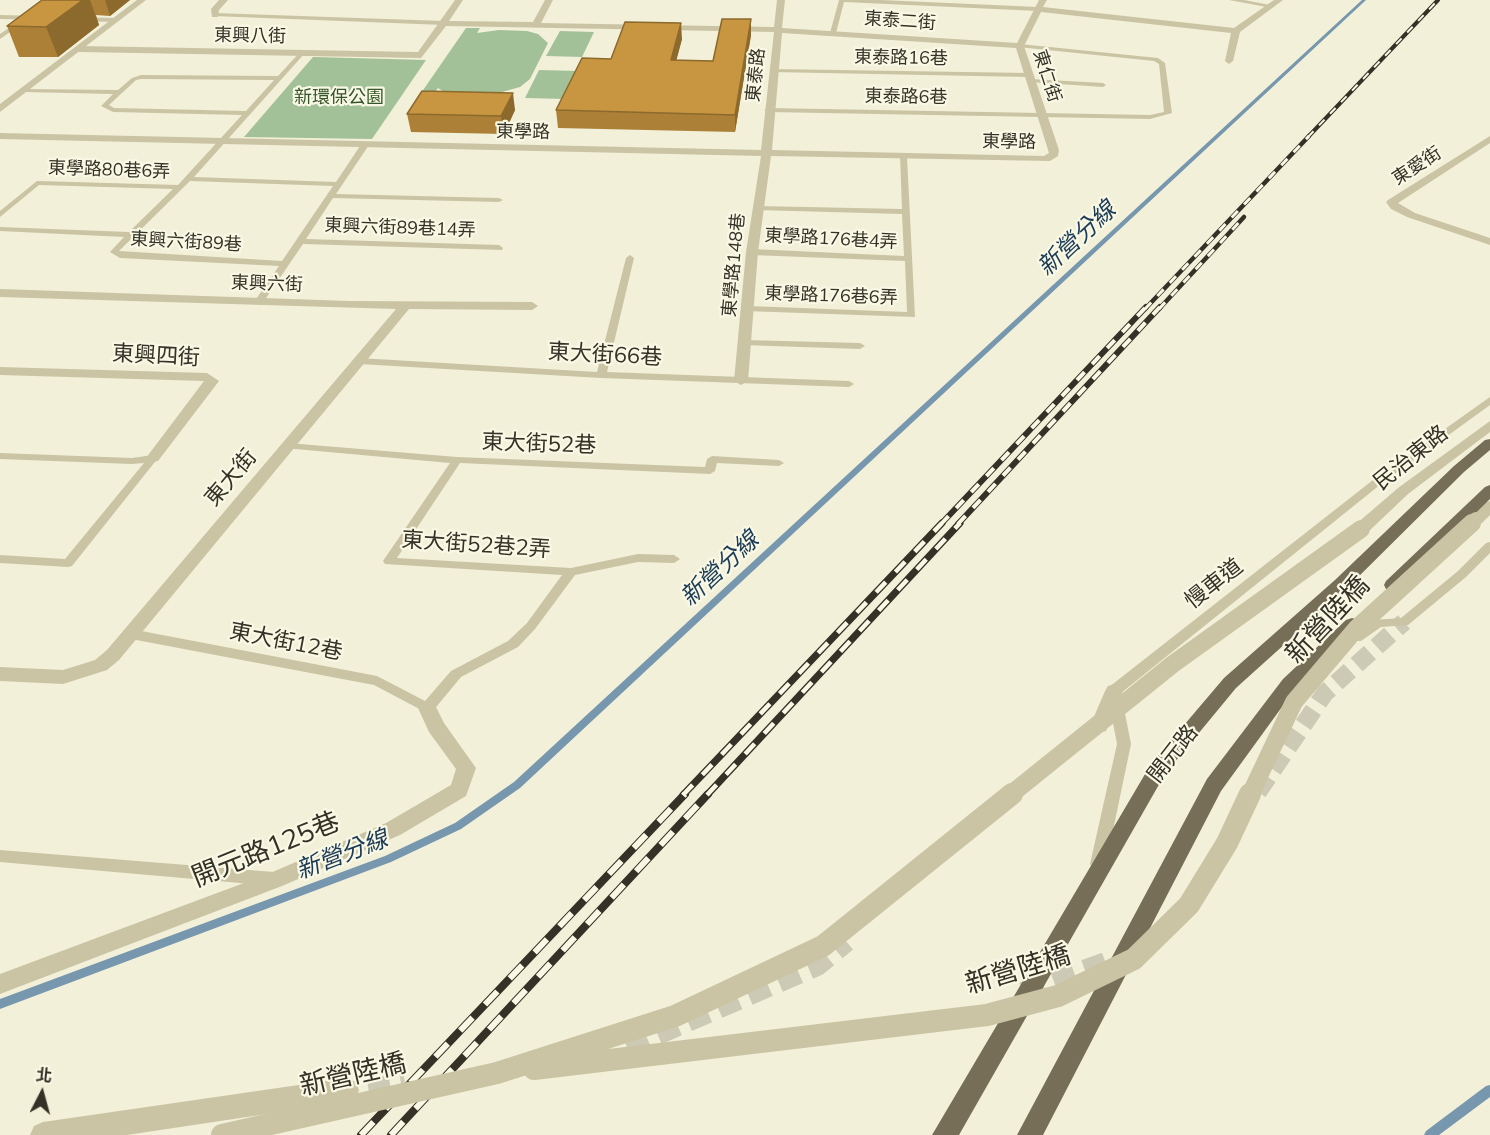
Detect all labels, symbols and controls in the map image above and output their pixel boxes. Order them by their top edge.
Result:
street label: 東泰二街 [863,8,937,34]
street label: 東興八街 [214,25,286,47]
street label: 東泰路16巷 [854,46,948,70]
street label: 東泰路 [742,47,770,103]
street label: 東仁街 [1028,47,1066,105]
street label: 東泰路6巷 [864,85,948,109]
park label: 新環保公園 [294,87,384,109]
street label: 東學路 [496,121,550,143]
street label: 東學路 [982,131,1036,153]
street label: 東愛街 [1388,142,1446,190]
street label: 東學路80巷6弄 [47,157,171,183]
water label: 新營分線 [1032,196,1122,282]
street label: 東學路148巷 [719,212,749,318]
street label: 東興六街89巷14弄 [324,215,476,241]
street label: 東學路176巷4弄 [764,225,898,253]
street label: 東興六街89巷 [130,228,242,256]
street label: 東興六街 [231,272,303,296]
street label: 東學路176巷6弄 [764,283,898,309]
street label: 東大街66巷 [547,339,663,371]
street label: 東興四街 [111,341,201,371]
street label: 民治東路 [1368,420,1454,496]
street label: 東大街52巷 [481,429,597,459]
street label: 東大街 [200,444,262,512]
water label: 新營分線 [675,526,765,612]
street label: 東大街52巷2弄 [400,527,552,563]
street label: 慢車道 [1180,553,1248,615]
street label: 新營陸橋 [1279,569,1377,671]
street label: 東大街12巷 [227,618,345,666]
street label: 開元路 [1142,720,1204,788]
street label: 開元路125巷 [187,806,345,894]
water label: 新營分線 [292,824,392,886]
street label: 新營陸橋 [962,939,1074,1001]
street label: 新營陸橋 [297,1047,409,1103]
north arrow [12,1063,72,1123]
text: 北 [35,1064,53,1086]

